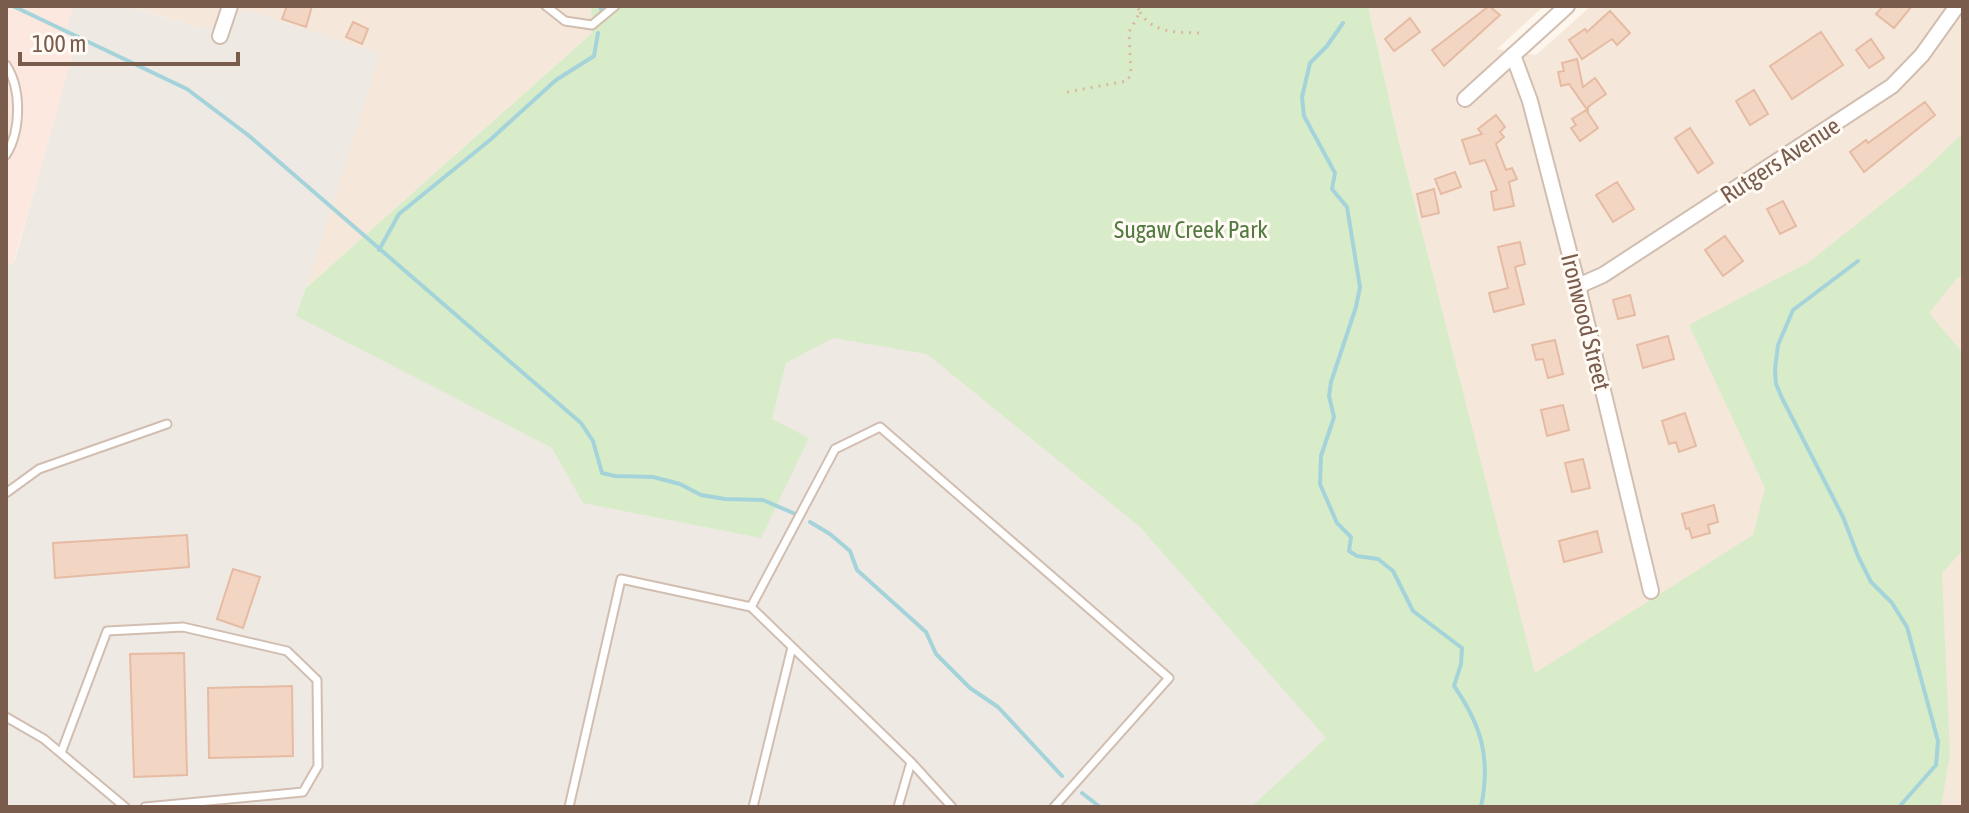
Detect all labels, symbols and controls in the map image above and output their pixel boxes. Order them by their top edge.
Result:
scale bar [20,16,238,66]
text: 100 m [32,30,86,57]
street label: Rutgers Avenue [1715,112,1845,208]
park label: Sugaw Creek Park [1114,216,1268,243]
street label: Ironwood Street [1556,251,1616,393]

